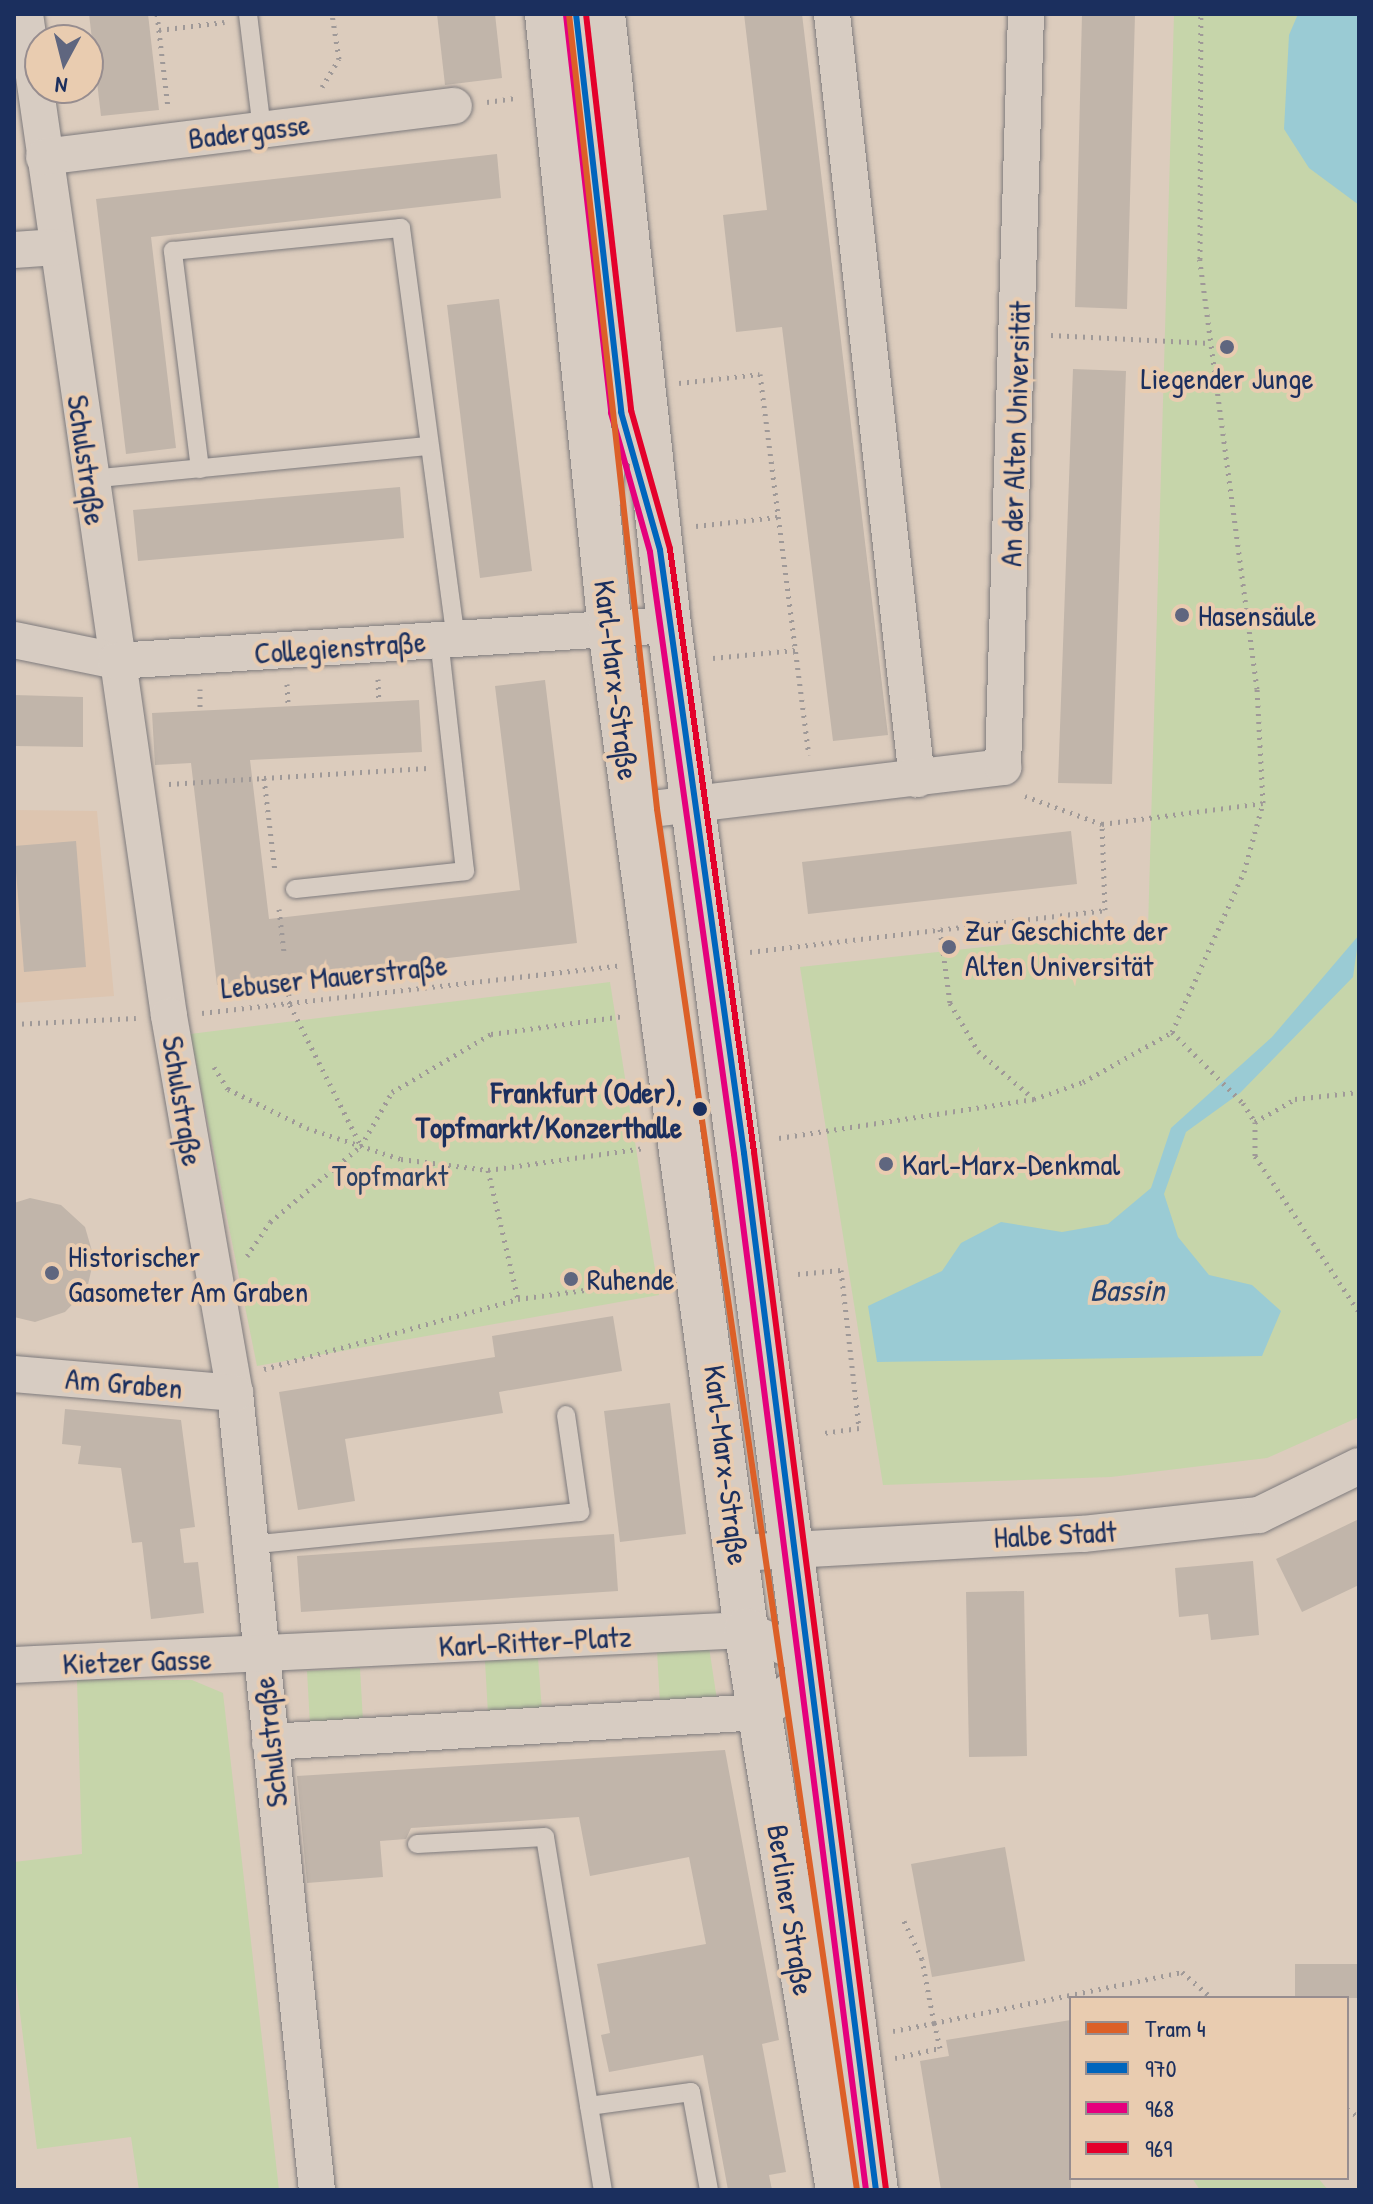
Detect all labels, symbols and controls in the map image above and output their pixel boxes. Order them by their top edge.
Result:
north arrow [24,24,104,104]
text: N [54,70,69,101]
street label: Badergasse [186,106,312,156]
street label: An der Alten Universität [992,301,1038,567]
marker: Liegender Junge [1218,338,1236,356]
place label: Liegender Junge [1141,360,1313,396]
street label: Schulstraße [60,393,114,527]
street label: Karl-Marx-Straße [587,578,647,782]
place label: Hasensäule [1198,597,1316,633]
marker: Hasensäule [1173,606,1191,624]
street label: Collegienstraße [253,623,427,671]
place label: Zur Geschichte der Alten Universität [965,912,1168,982]
marker: Zur Geschichte der Alten Universität [940,938,958,956]
street label: Lebuser Mauerstraße [219,946,449,1006]
street label: Schulstraße [155,1034,211,1168]
place label: Frankfurt (Oder), Topfmarkt/Konzerthalle [416,1074,682,1144]
marker: Frankfurt (Oder), Topfmarkt/Konzerthalle [689,1098,711,1120]
place label: Karl-Marx-Denkmal [902,1146,1120,1182]
marker: Karl-Marx-Denkmal [877,1155,895,1173]
park label: Topfmarkt [332,1157,448,1193]
place label: Historischer Gasometer Am Graben [68,1238,308,1308]
place label: Ruhende [587,1261,674,1297]
marker: Historischer Gasometer Am Graben [43,1264,61,1282]
marker: Ruhende [562,1270,580,1288]
water label: Bassin [1089,1271,1165,1309]
street label: Am Graben [64,1360,184,1406]
street label: Karl-Marx-Straße [697,1363,757,1567]
street label: Halbe Stadt [993,1513,1117,1555]
street label: Karl-Ritter-Platz [438,1618,632,1664]
street label: Kietzer Gasse [62,1640,212,1682]
street label: Schulstraße [245,1675,295,1809]
street label: Berliner Straße [760,1822,822,1998]
legend [1069,1996,1349,2180]
text: Tram 4 [1145,2012,1206,2044]
text: 970 [1145,2052,1176,2084]
text: 968 [1145,2092,1174,2124]
text: 969 [1145,2132,1172,2164]

